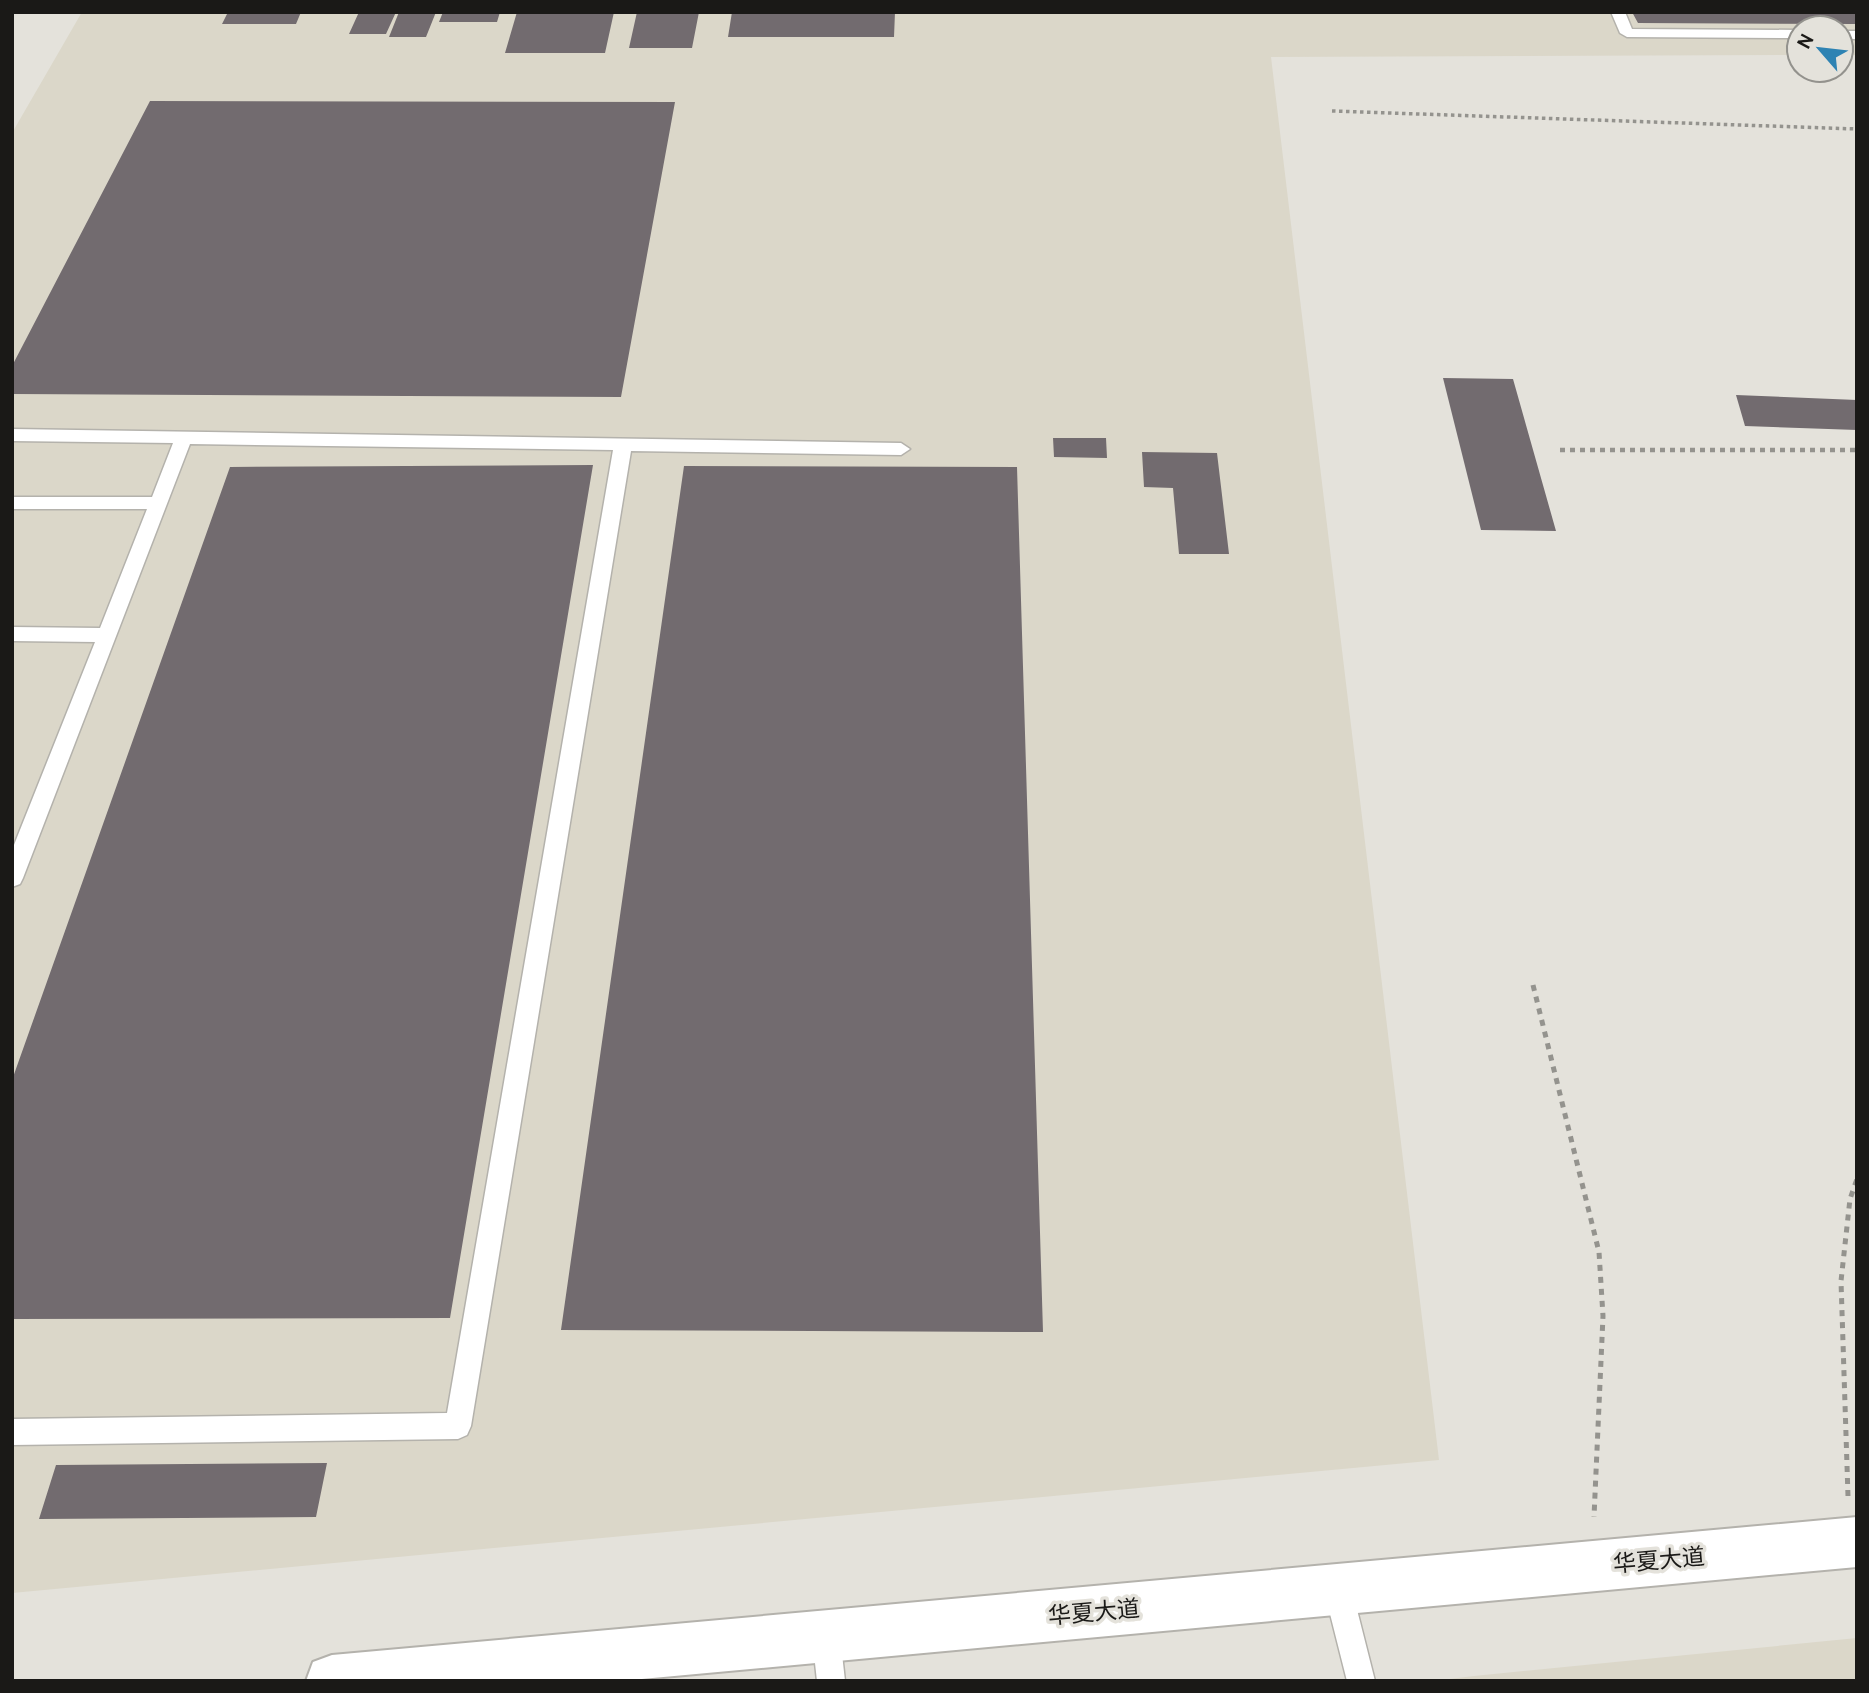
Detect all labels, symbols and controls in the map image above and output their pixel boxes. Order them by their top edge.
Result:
north arrow [1785,14,1855,84]
text: N [1792,30,1819,53]
street label: 华夏大道 [1612,1542,1706,1578]
street label: 华夏大道 [1047,1594,1141,1630]

